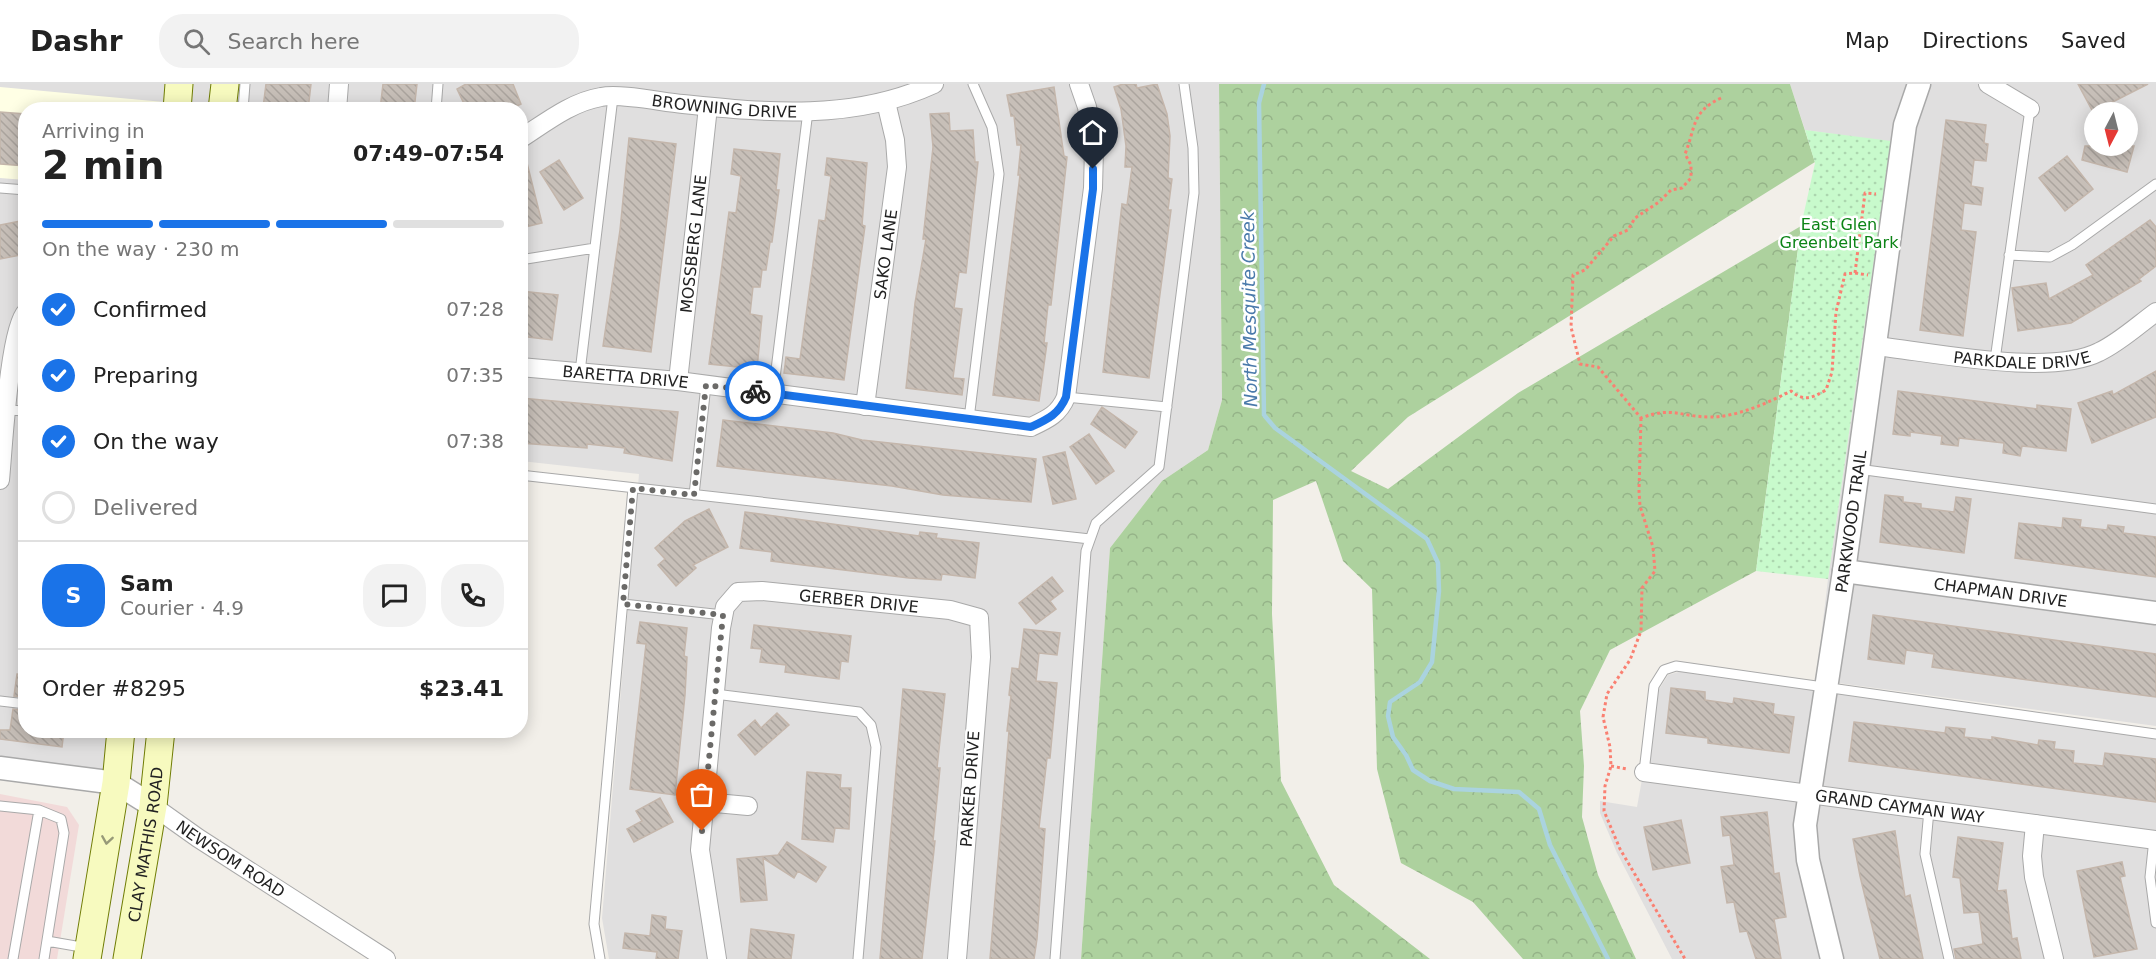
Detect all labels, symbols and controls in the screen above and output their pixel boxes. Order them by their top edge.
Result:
search box [159,14,579,68]
text: Dashr [30,25,123,58]
icon: search [180,25,213,58]
text: Search here [228,29,360,54]
text: Map [1845,29,1889,53]
text: Directions [1922,29,2028,53]
text: Saved [2061,29,2126,53]
street label: BROWNING DRIVE [651,90,797,121]
north arrow [2084,102,2138,156]
map controls [2084,102,2138,156]
pin [1067,107,1118,169]
icon: home [1076,116,1109,149]
text: Arriving in [42,119,145,143]
text: 07:49–07:54 [353,141,504,166]
text: 2 min [42,143,164,188]
street label: MOSSBERG LANE [676,174,710,314]
street label: SAKO LANE [870,208,901,301]
water label: North Mesquite Creek [1237,209,1261,407]
park label: East Glen Greenbelt Park [1780,215,1899,252]
text: On the way · 230 m [42,237,240,261]
icon: check [42,293,75,326]
text: Confirmed [93,297,207,322]
text: 07:28 [446,297,504,321]
street label: PARKDALE DRIVE [1952,347,2093,372]
icon: check [42,359,75,392]
street label: BARETTA DRIVE [562,361,690,392]
courier [725,361,785,421]
text: Preparing [93,363,199,388]
text: 07:35 [446,363,504,387]
icon: bike [739,375,772,408]
icon: check [42,425,75,458]
text: On the way [93,429,219,454]
text: 07:38 [446,429,504,453]
street label: PARKWOOD TRAIL [1831,449,1870,594]
text: Delivered [93,495,198,520]
button: chat [363,564,426,627]
button: phone [441,564,504,627]
text: Sam [120,571,174,596]
street label: CHAPMAN DRIVE [1932,574,2069,610]
text: S [66,583,81,608]
street label: GERBER DRIVE [798,585,920,616]
text: Courier · 4.9 [120,596,244,620]
text: Order #8295 [42,676,186,701]
text: $23.41 [419,676,504,701]
street label: PARKER DRIVE [956,730,984,848]
street label: CLAY MATHIS ROAD [124,766,167,924]
pin [676,769,727,831]
icon: bag [685,778,718,811]
street label: GRAND CAYMAN WAY [1814,785,1986,827]
street label: NEWSOM ROAD [173,816,289,901]
one-way arrow [101,835,114,845]

